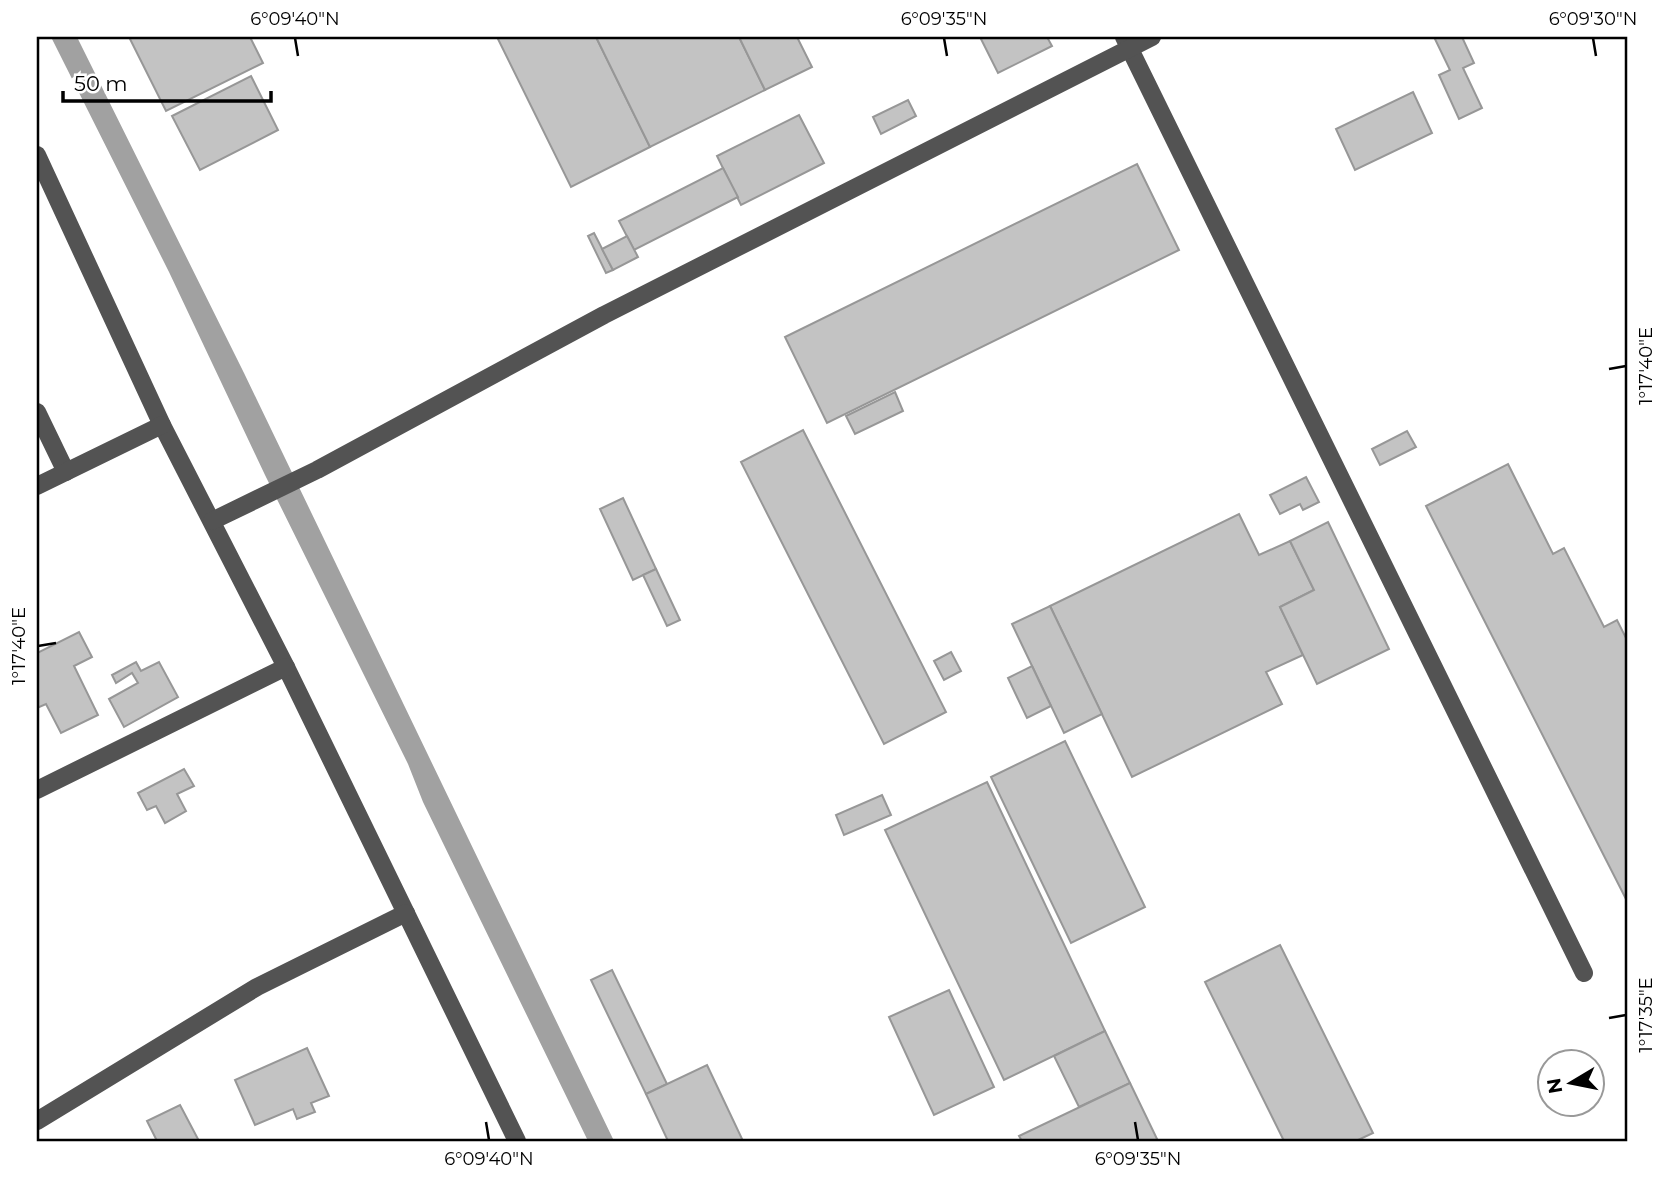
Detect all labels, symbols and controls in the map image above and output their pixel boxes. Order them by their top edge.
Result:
text: 6°09'40"N [250,8,340,30]
text: 6°09'35"N [901,8,987,30]
text: 6°09'30"N [1549,8,1637,30]
scale bar [63,60,271,104]
text: 50 m [74,71,128,96]
text: 1°17'40"E [1635,327,1657,405]
text: 1°17'40"E [8,607,30,685]
text: 1°17'35"E [1635,977,1657,1053]
north arrow [1536,1048,1606,1118]
text: N [1542,1076,1567,1095]
text: 6°09'40"N [444,1148,534,1170]
text: 6°09'35"N [1095,1148,1181,1170]

